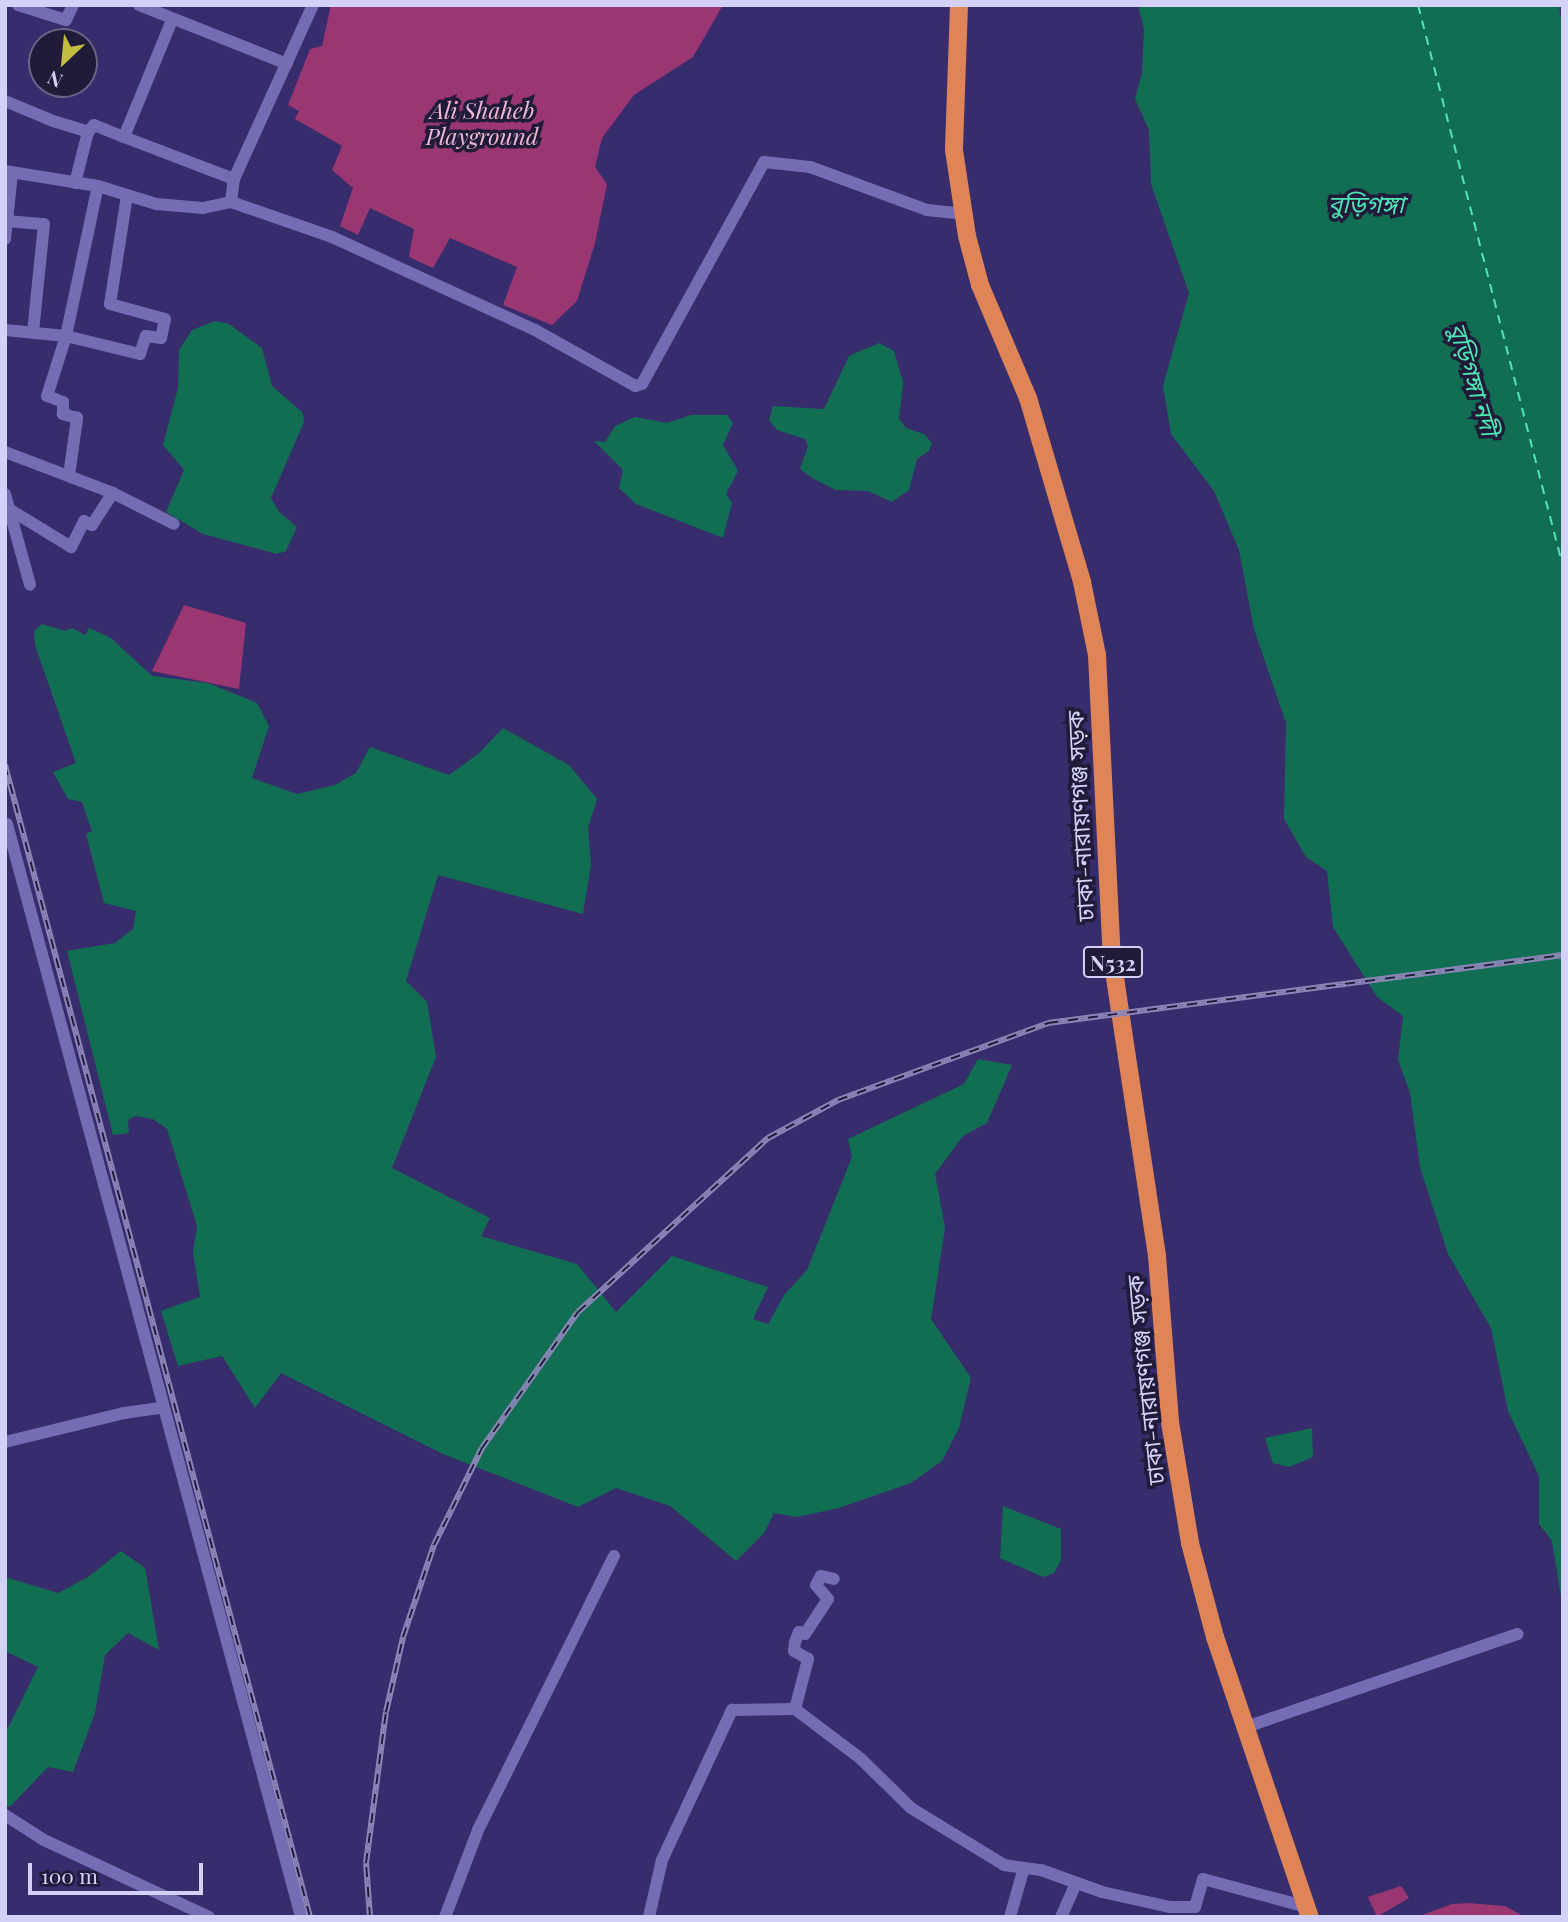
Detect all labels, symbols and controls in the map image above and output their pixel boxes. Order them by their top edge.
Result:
north arrow [28,28,98,98]
text: N [43,65,67,95]
park label: Ali Shaheb Playground [426,96,538,150]
water label: বুড়িগঙ্গা [1328,190,1404,218]
water label: বুড়িগঙ্গা নদী [1443,319,1505,439]
street label: ঢাকা-নারায়ণগঞ্জ সড়ক [1061,710,1099,922]
road number: N532 [1082,944,1144,979]
street label: ঢাকা-নারায়ণগঞ্জ সড়ক [1120,1274,1170,1486]
scale bar [32,1848,206,1892]
text: 100 m [41,1861,98,1889]

